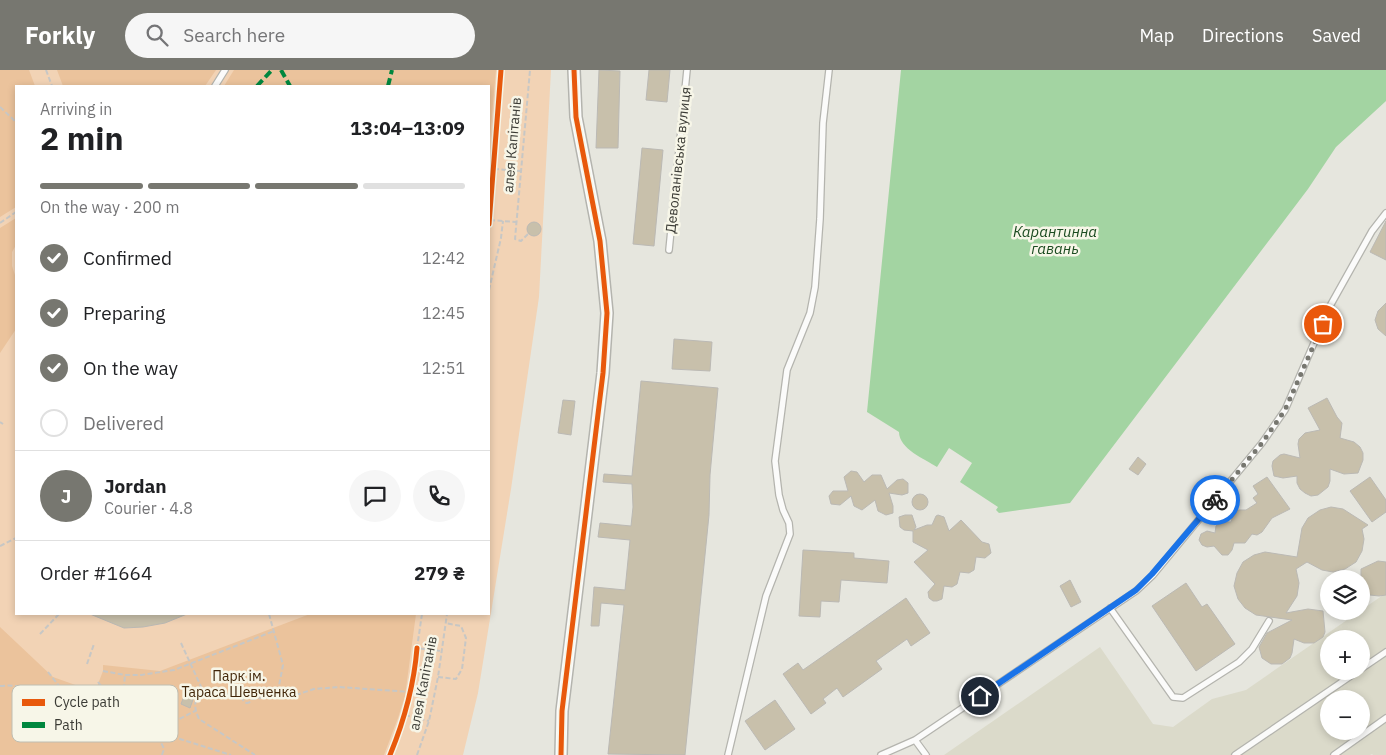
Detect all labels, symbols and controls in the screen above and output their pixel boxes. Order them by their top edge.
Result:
search box [125,13,475,58]
text: Forkly [25,19,95,51]
icon: search [143,21,171,49]
text: Search here [183,23,285,47]
text: Map [1139,24,1174,47]
text: Directions [1202,24,1284,47]
text: Saved [1312,24,1361,47]
street label: Деволанівська вулиця [661,86,695,234]
street label: алея Капітанів [499,97,525,193]
text: Arriving in [40,99,112,119]
text: 13:04–13:09 [350,116,465,140]
text: 2 min [40,117,124,159]
text: On the way · 200 m [40,197,179,217]
water label: Карантинна гавань [1013,222,1097,258]
icon: check [40,244,68,272]
text: Confirmed [83,246,172,270]
text: 12:42 [422,248,465,268]
icon: check [40,299,68,327]
text: Preparing [83,301,165,325]
text: 12:45 [422,303,465,323]
pin [1302,303,1344,345]
icon: bag [1309,310,1337,338]
icon: check [40,354,68,382]
text: On the way [83,356,178,380]
text: 12:51 [422,358,465,378]
text: Delivered [83,411,164,435]
button: chat [349,470,401,522]
button: phone [413,470,465,522]
text: Jordan [104,474,167,498]
courier [1190,475,1240,525]
text: J [61,484,71,508]
icon: bike [1201,486,1229,514]
text: Courier · 4.8 [104,498,193,518]
text: Order #1664 [40,561,152,585]
text: 279 ₴ [414,561,465,585]
map controls [1320,570,1370,740]
button: layers [1320,570,1370,620]
button: + [1320,630,1370,680]
street label: алея Капітанів [405,634,441,732]
park label: Парк ім. Тараса Шевченка [181,667,297,701]
pin [959,675,1001,717]
icon: home [966,682,994,710]
legend [12,685,178,742]
button: − [1320,690,1370,740]
text: Cycle path [54,693,120,711]
text: Path [54,716,83,734]

